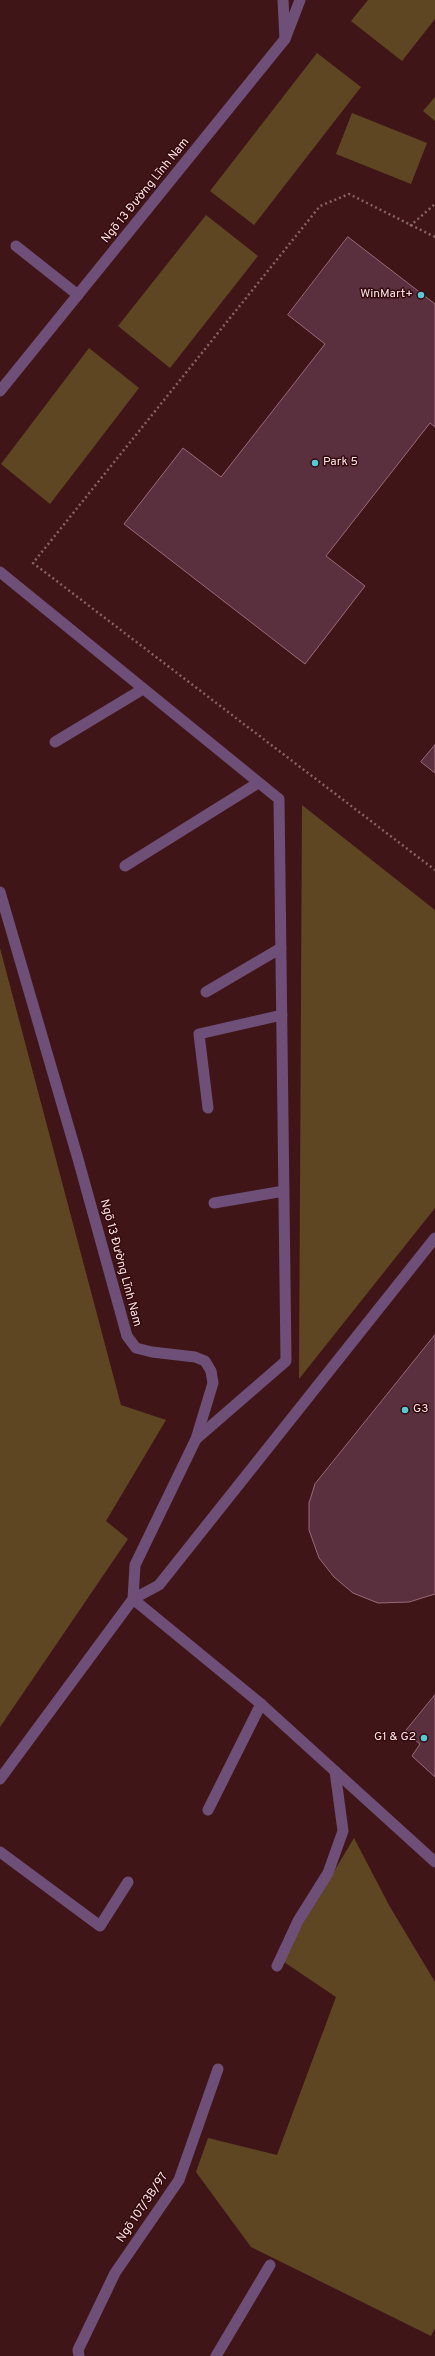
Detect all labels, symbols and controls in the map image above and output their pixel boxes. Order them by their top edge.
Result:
street label: Ngõ 13 Đường Lĩnh Nam [99,136,193,246]
place label: WinMart+ [360,288,413,302]
marker: WinMart+ [416,290,426,300]
place label: Park 5 [323,456,358,470]
marker: Park 5 [310,458,320,468]
street label: Ngõ 13 Đường Lĩnh Nam [96,1198,144,1328]
place label: G3 [413,1403,428,1417]
marker: G3 [400,1405,410,1415]
place label: G1 & G2 [374,1731,416,1745]
marker: G1 & G2 [419,1733,429,1743]
street label: Ngõ 107/3B/97 [114,2170,172,2246]

